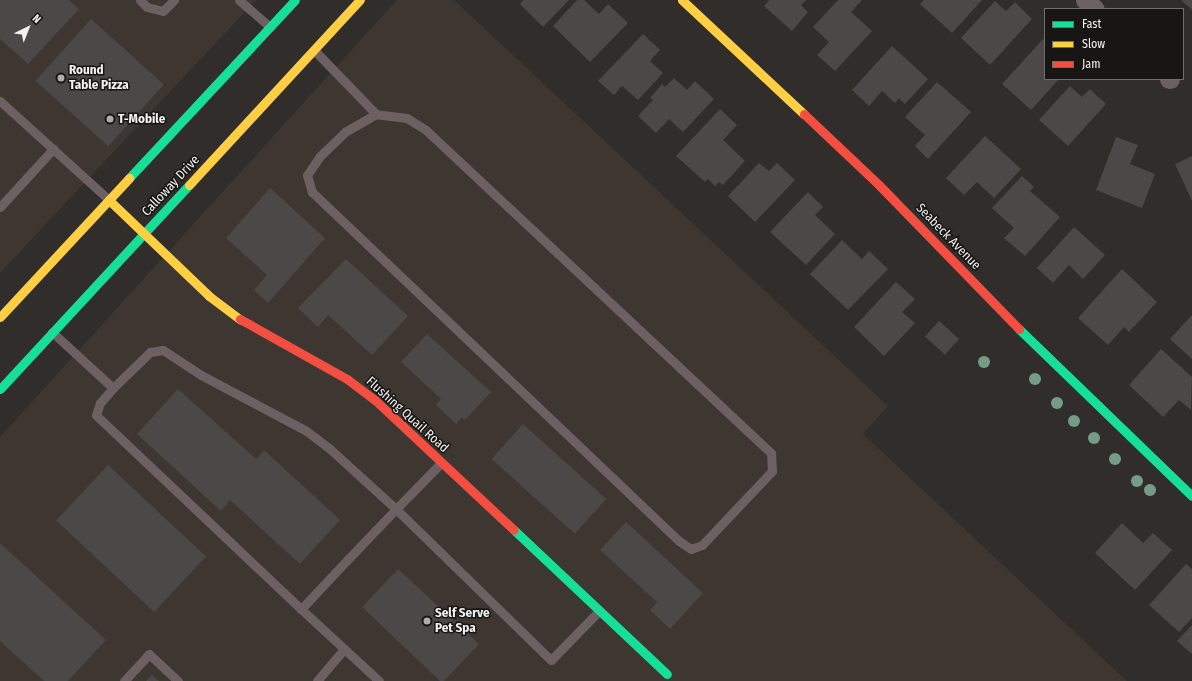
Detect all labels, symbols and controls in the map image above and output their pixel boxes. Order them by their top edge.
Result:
north arrow [8,8,48,48]
legend [1044,8,1184,80]
text: N [30,12,43,26]
text: Fast [1082,17,1101,31]
text: Slow [1082,37,1105,51]
text: Jam [1082,57,1100,71]
place label: Round Table Pizza [69,63,129,94]
marker: Round Table Pizza [56,73,66,83]
place label: T-Mobile [118,111,165,127]
marker: T-Mobile [105,114,115,124]
street label: Calloway Drive [139,152,203,220]
street label: Seabeck Avenue [912,201,984,273]
street label: Flushing Quail Road [363,374,451,456]
place label: Self Serve Pet Spa [435,606,490,637]
marker: Self Serve Pet Spa [422,616,432,626]

